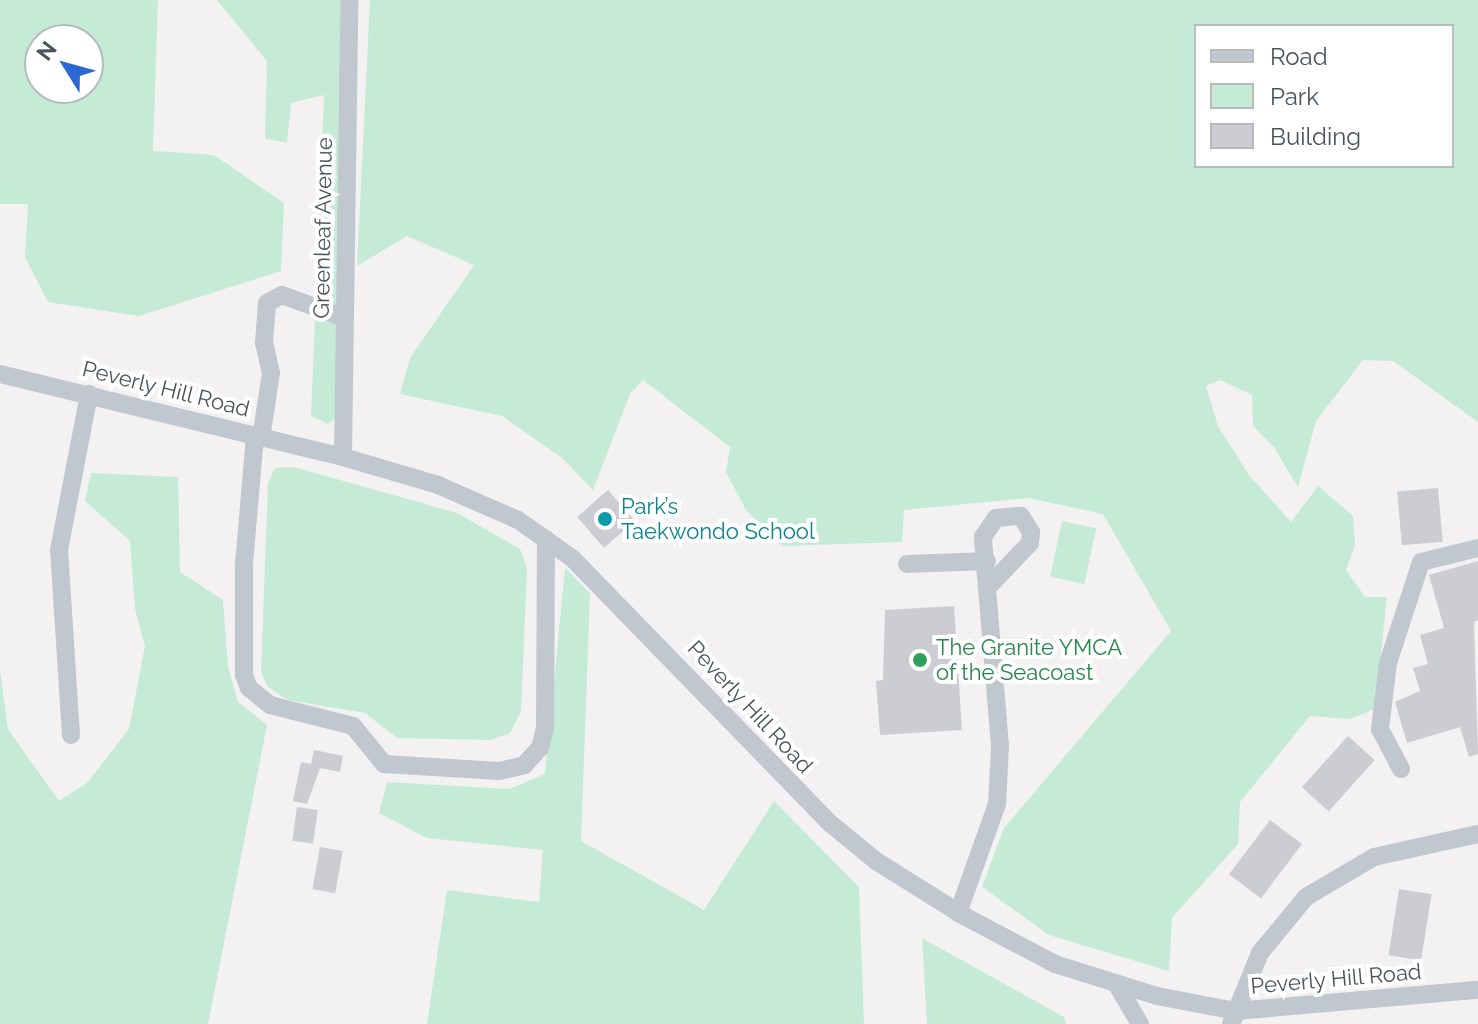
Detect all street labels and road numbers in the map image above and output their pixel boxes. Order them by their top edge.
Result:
street label: Greenleaf Avenue [308,136,338,320]
street label: Peverly Hill Road [79,355,253,423]
street label: Peverly Hill Road [681,635,819,779]
street label: Peverly Hill Road [1249,958,1423,1000]

